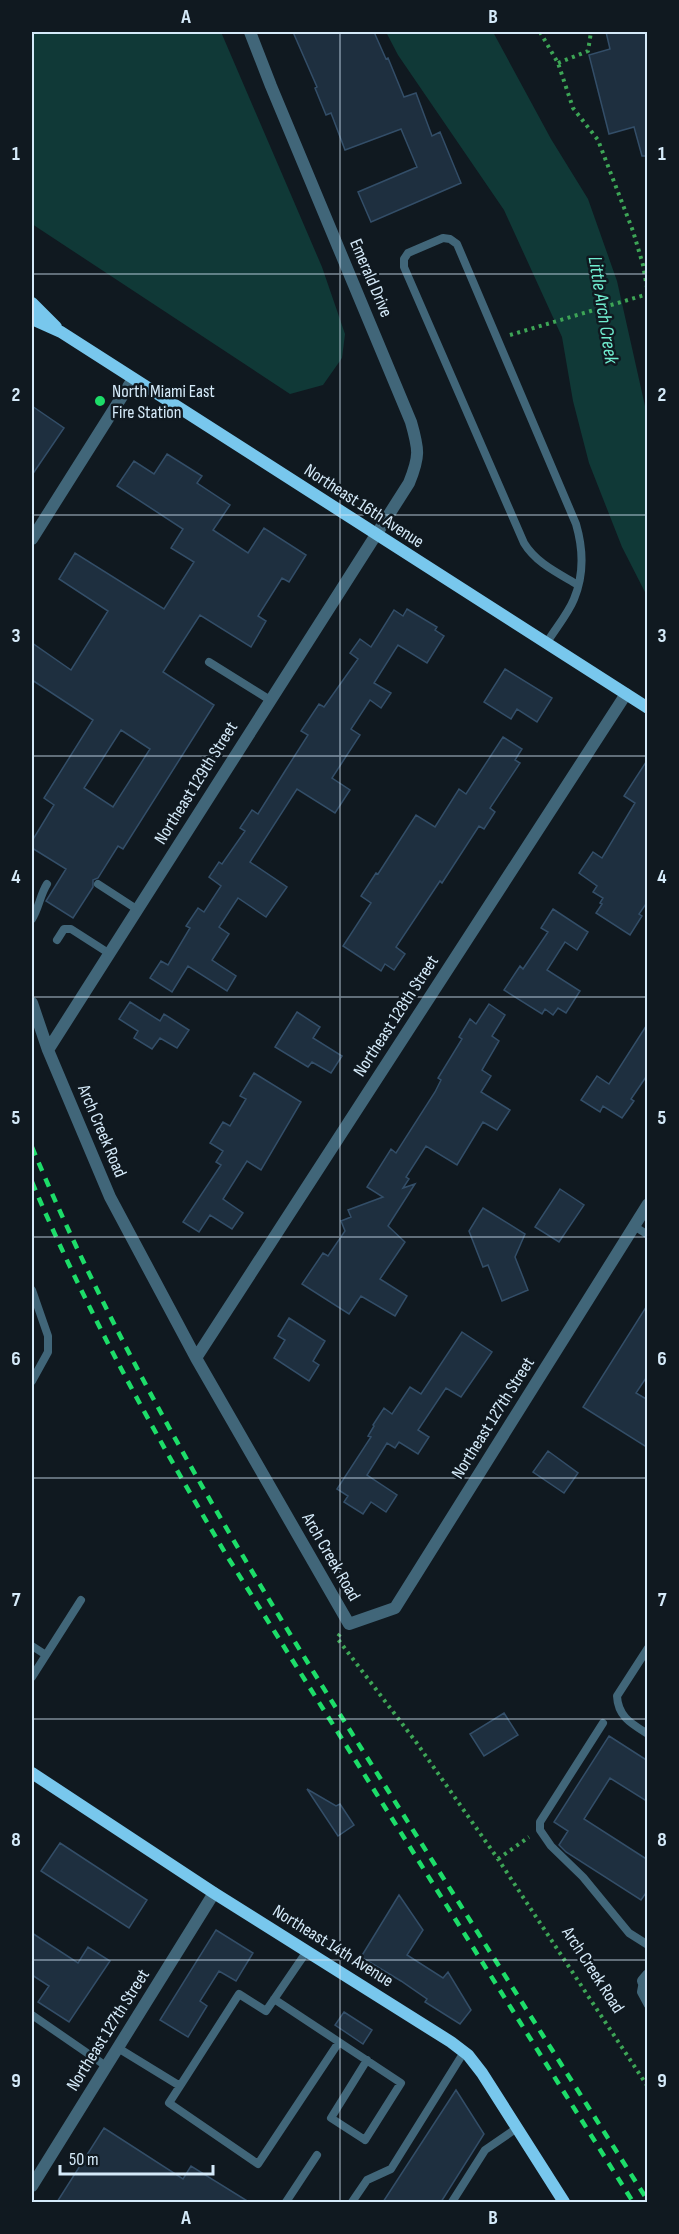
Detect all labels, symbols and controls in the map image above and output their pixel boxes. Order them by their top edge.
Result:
text: A [180,5,191,29]
text: B [488,5,498,29]
text: 1 [12,142,20,166]
text: 1 [658,142,666,166]
street label: Emerald Drive [345,236,397,320]
water label: Little Arch Creek [583,254,623,366]
place label: North Miami East Fire Station [112,381,215,423]
text: 2 [12,383,20,407]
text: 2 [658,383,666,407]
marker: North Miami East Fire Station [93,394,107,408]
street label: Northeast 16th Avenue [300,459,428,553]
text: 3 [12,624,21,648]
text: 3 [658,624,667,648]
street label: Northeast 129th Street [150,718,242,848]
text: 4 [11,865,21,889]
text: 4 [657,865,667,889]
street label: Northeast 128th Street [349,951,443,1080]
street label: Arch Creek Road [73,1081,131,1180]
text: 5 [12,1106,21,1130]
text: 5 [658,1106,667,1130]
text: 6 [11,1347,21,1371]
text: 6 [657,1347,667,1371]
street label: Northeast 127th Street [447,1353,539,1483]
street label: Arch Creek Road [297,1508,365,1605]
text: 7 [12,1588,21,1612]
text: 7 [658,1588,667,1612]
text: 8 [11,1828,21,1852]
text: 8 [657,1828,667,1852]
street label: Northeast 14th Avenue [269,1901,397,1991]
street label: Arch Creek Road [557,1922,629,2017]
street label: Northeast 127th Street [62,1965,154,2095]
text: 9 [11,2069,21,2093]
text: 9 [657,2069,667,2093]
scale bar [60,2138,213,2176]
text: 50 m [69,2149,99,2170]
text: A [180,2206,191,2230]
text: B [488,2206,498,2230]

